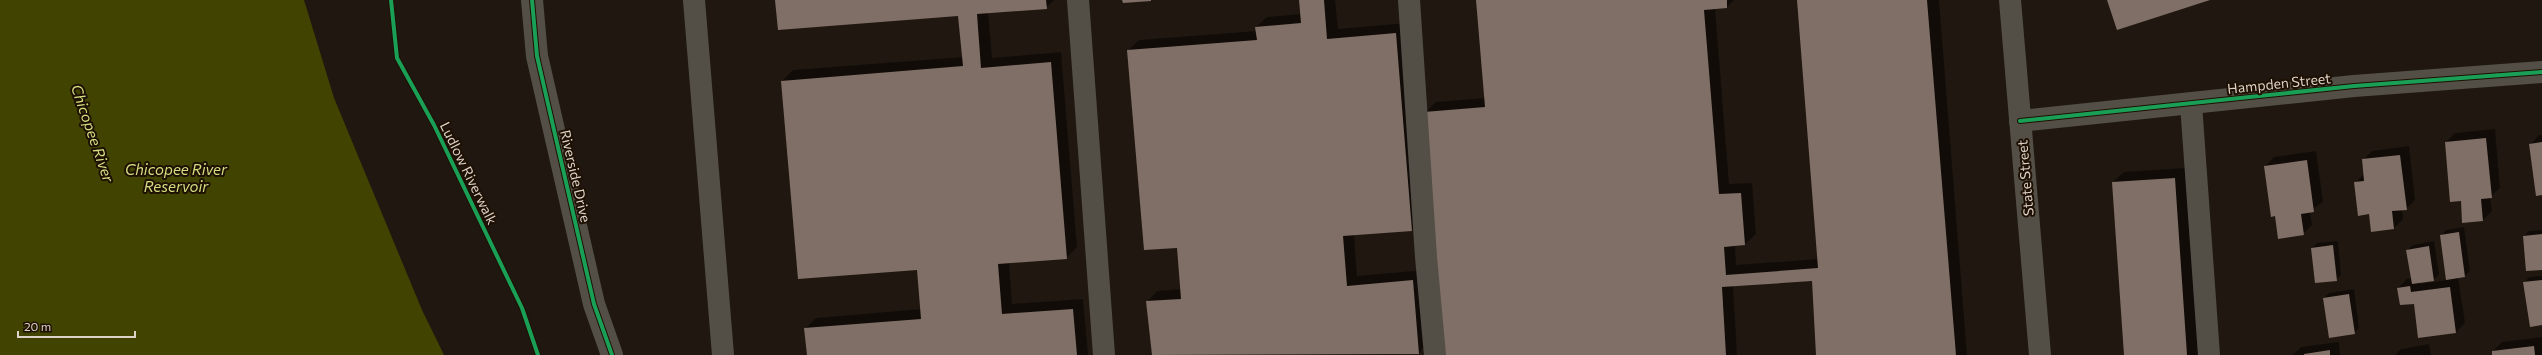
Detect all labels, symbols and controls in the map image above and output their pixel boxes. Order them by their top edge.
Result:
street label: Hampden Street [2226,69,2332,97]
water label: Chicopee River [68,82,118,185]
street label: Ludlow Riverwalk [437,119,501,227]
street label: Riverside Drive [557,128,595,224]
street label: State Street [2013,139,2037,217]
water label: Chicopee River Reservoir [125,160,228,195]
scale bar [18,313,135,339]
text: 20 m [24,319,51,333]

